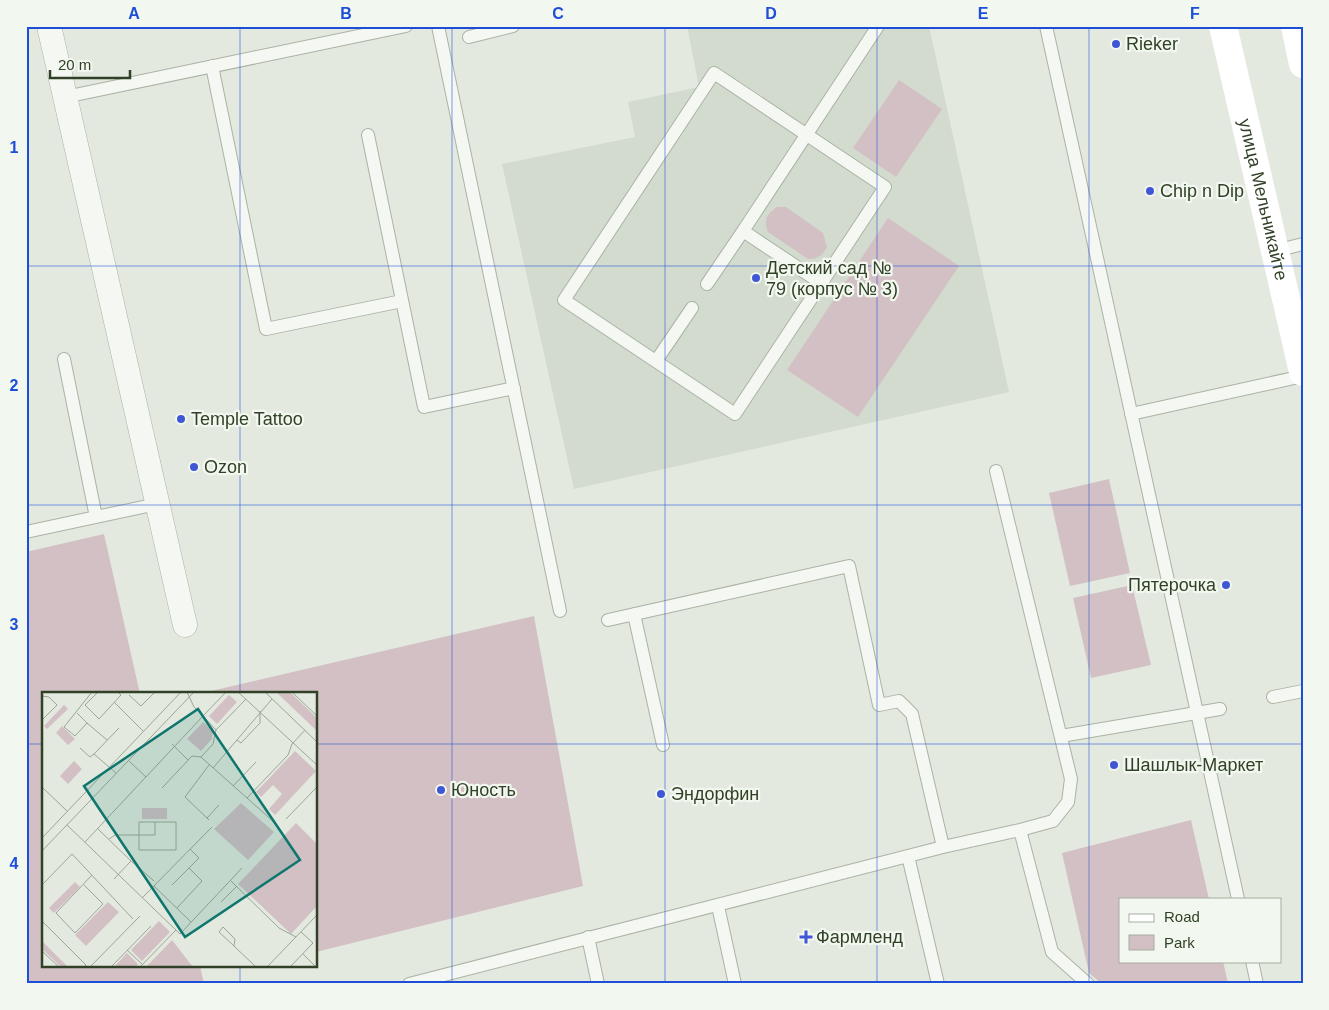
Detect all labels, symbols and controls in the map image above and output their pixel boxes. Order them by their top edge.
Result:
text: A [128,5,140,22]
text: B [340,5,352,22]
text: C [552,5,564,22]
text: D [765,5,777,22]
text: E [978,5,989,22]
text: F [1190,5,1200,22]
place label: Rieker [1126,34,1178,54]
marker: Rieker [1110,38,1122,50]
scale bar [50,48,130,80]
text: 20 m [58,56,91,73]
street label: улица Мельникайте [1235,117,1291,282]
text: 1 [10,139,19,156]
place label: Chip n Dip [1160,181,1244,201]
marker: Chip n Dip [1144,185,1156,197]
place label: Детский сад № 79 (корпус № 3) [766,258,898,299]
marker: Детский сад № 79 (корпус № 3) [750,272,762,284]
text: 2 [10,377,19,394]
place label: Temple Tattoo [191,409,303,429]
marker: Temple Tattoo [175,413,187,425]
place label: Ozon [204,457,247,477]
marker: Ozon [188,461,200,473]
place label: Пятерочка [1128,575,1217,595]
marker: Пятерочка [1220,579,1232,591]
text: 3 [10,616,19,633]
inset map [42,692,318,968]
place label: Шашлык-Маркет [1124,755,1263,775]
marker: Шашлык-Маркет [1108,759,1120,771]
place label: Юность [451,780,516,800]
marker: Юность [435,784,447,796]
place label: Эндорфин [671,784,759,804]
marker: Эндорфин [655,788,667,800]
text: 4 [10,855,19,872]
legend [1119,898,1282,962]
text: Road [1164,908,1200,925]
place label: Фармленд [816,927,904,947]
marker: Фармленд [800,931,812,943]
text: Park [1164,934,1195,951]

